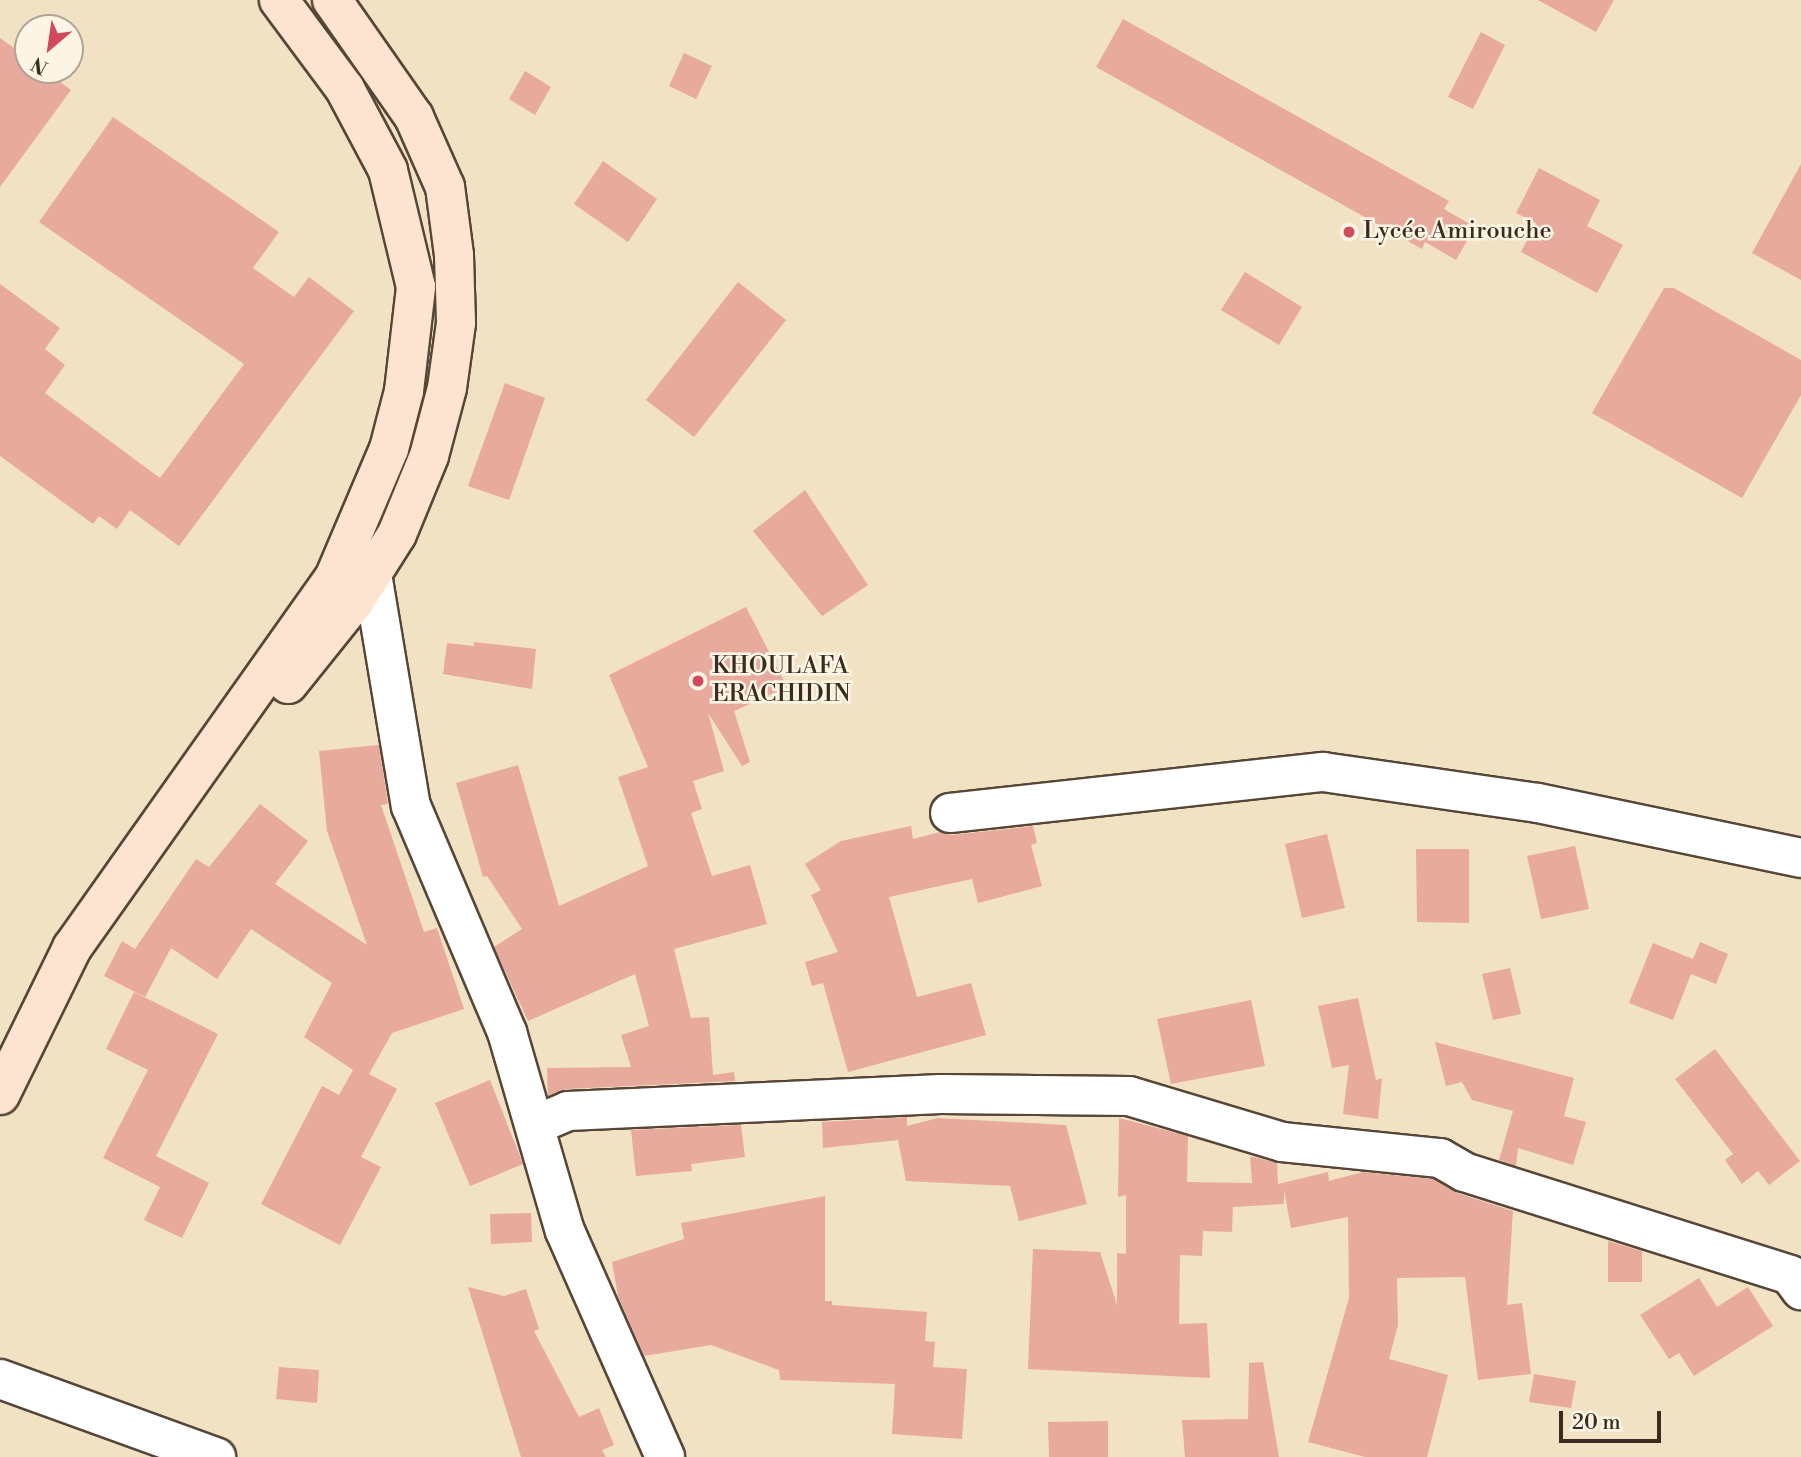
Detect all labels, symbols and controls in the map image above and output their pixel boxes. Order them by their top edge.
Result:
north arrow [14,14,84,84]
text: N [27,51,52,80]
place label: Lycée Amirouche [1363,218,1552,246]
marker: Lycée Amirouche [1341,224,1357,240]
place label: KHOULAFA ERACHIDIN [712,653,851,709]
marker: KHOULAFA ERACHIDIN [690,673,706,689]
scale bar [1563,1398,1664,1442]
text: 20 m [1572,1410,1621,1436]

